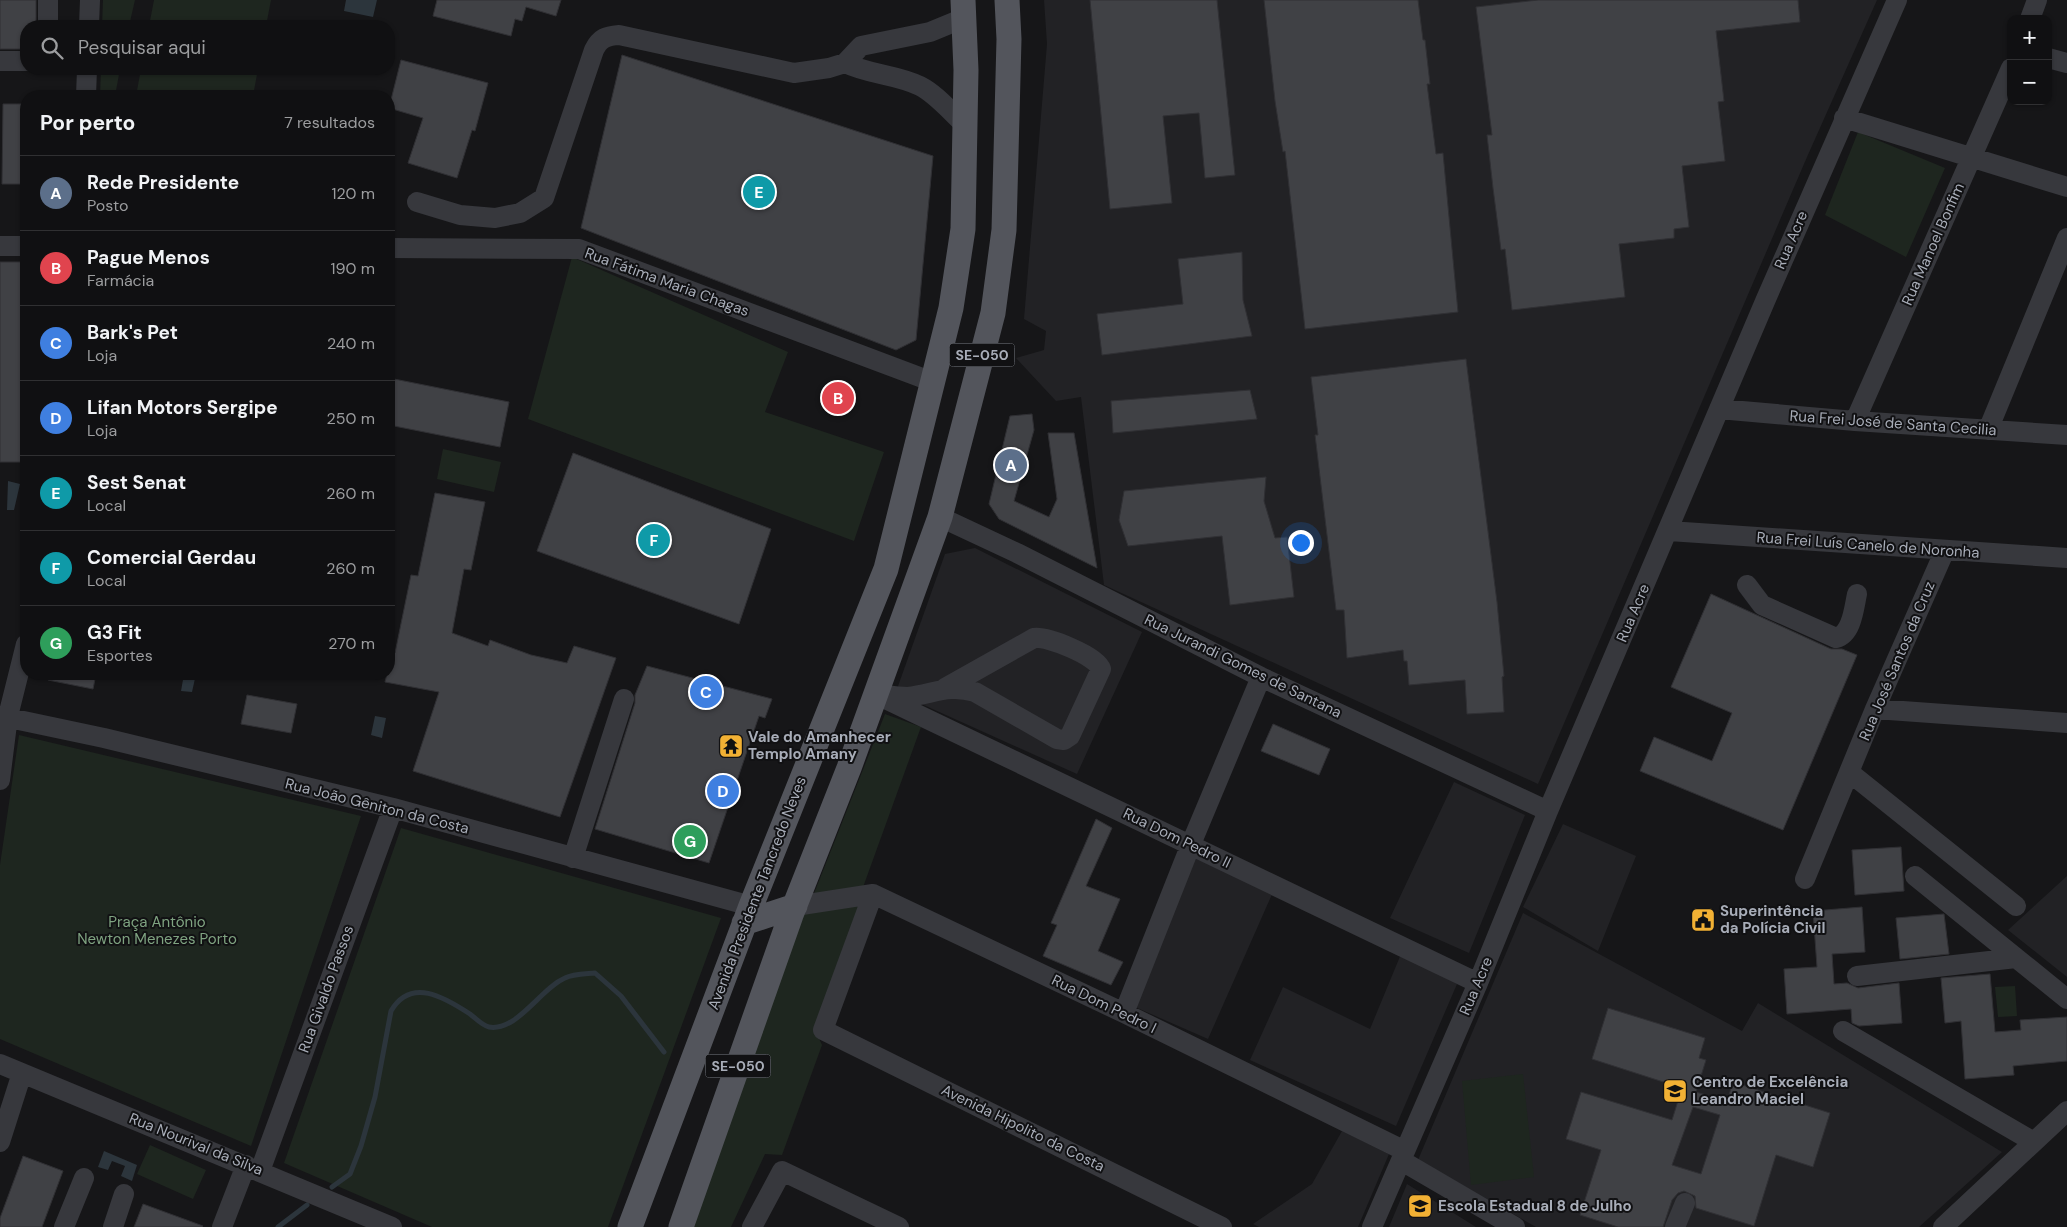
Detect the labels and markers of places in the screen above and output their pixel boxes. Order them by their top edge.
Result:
pin: E [743,173,775,211]
pin: B [822,379,854,417]
pin: A [995,446,1027,484]
pin: F [638,521,670,559]
pin: C [690,673,722,711]
place label: Vale do Amanhecer Templo Amany [748,727,891,764]
temple icon: Vale do Amanhecer Templo Amany [718,733,744,759]
pin: D [707,772,739,810]
pin: G [674,822,706,860]
place label: Superintência da Polícia Civil [1720,901,1825,938]
public building icon: Superintência da Polícia Civil [1690,907,1716,933]
place label: Centro de Excelência Leandro Maciel [1692,1072,1848,1109]
school or university icon: Centro de Excelência Leandro Maciel [1662,1078,1688,1104]
school or university icon: Escola Estadual 8 de Julho [1407,1193,1433,1219]
place label: Escola Estadual 8 de Julho [1438,1196,1632,1216]

